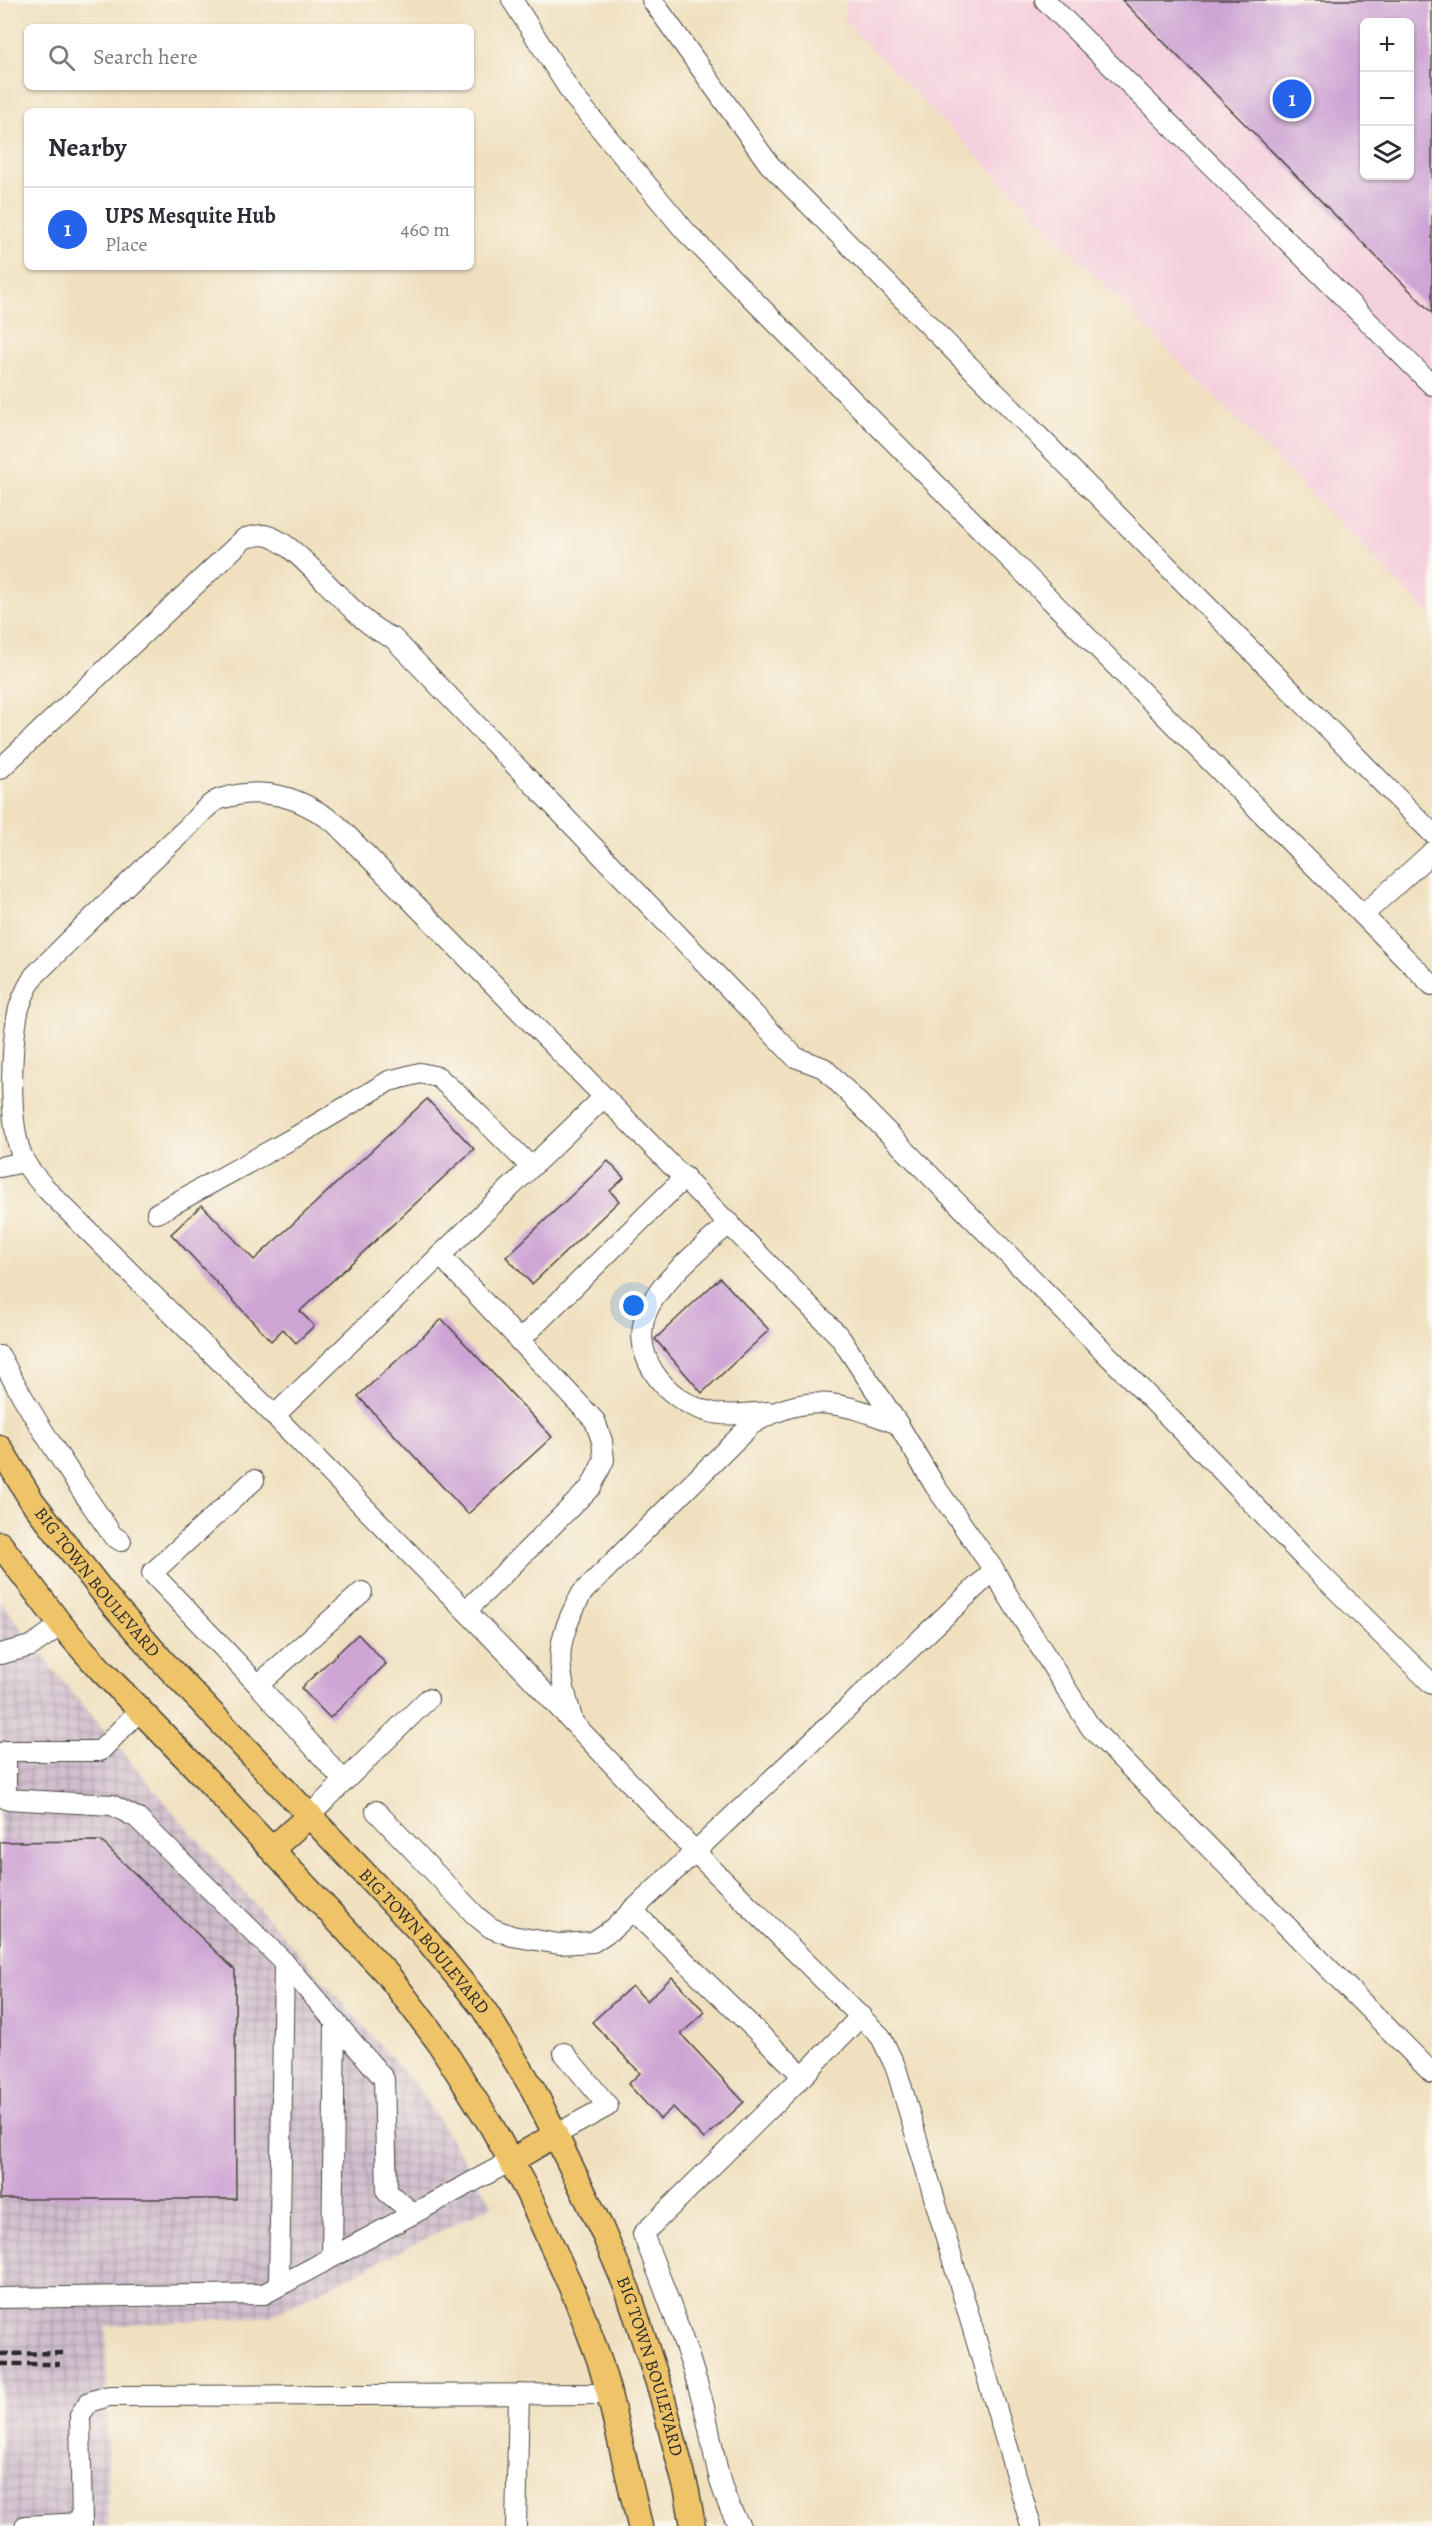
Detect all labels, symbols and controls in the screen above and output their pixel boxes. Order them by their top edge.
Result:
map controls [1360,18,1414,180]
button: + [1360,18,1414,72]
search box [24,24,474,90]
icon: search [45,41,78,74]
text: Search here [93,42,198,72]
button: − [1360,72,1414,126]
pin: 1 [1272,76,1312,122]
button: layers [1360,126,1414,180]
text: Nearby [48,130,127,165]
text: UPS Mesquite Hub [105,201,276,231]
text: 1 [64,216,71,243]
text: 460 m [400,216,450,243]
text: Place [105,231,147,258]
your location [619,1291,648,1320]
street label: BIG TOWN BOULEVARD [29,1502,166,1662]
street label: BIG TOWN BOULEVARD [354,1863,495,2019]
street label: BIG TOWN BOULEVARD [611,2272,689,2459]

